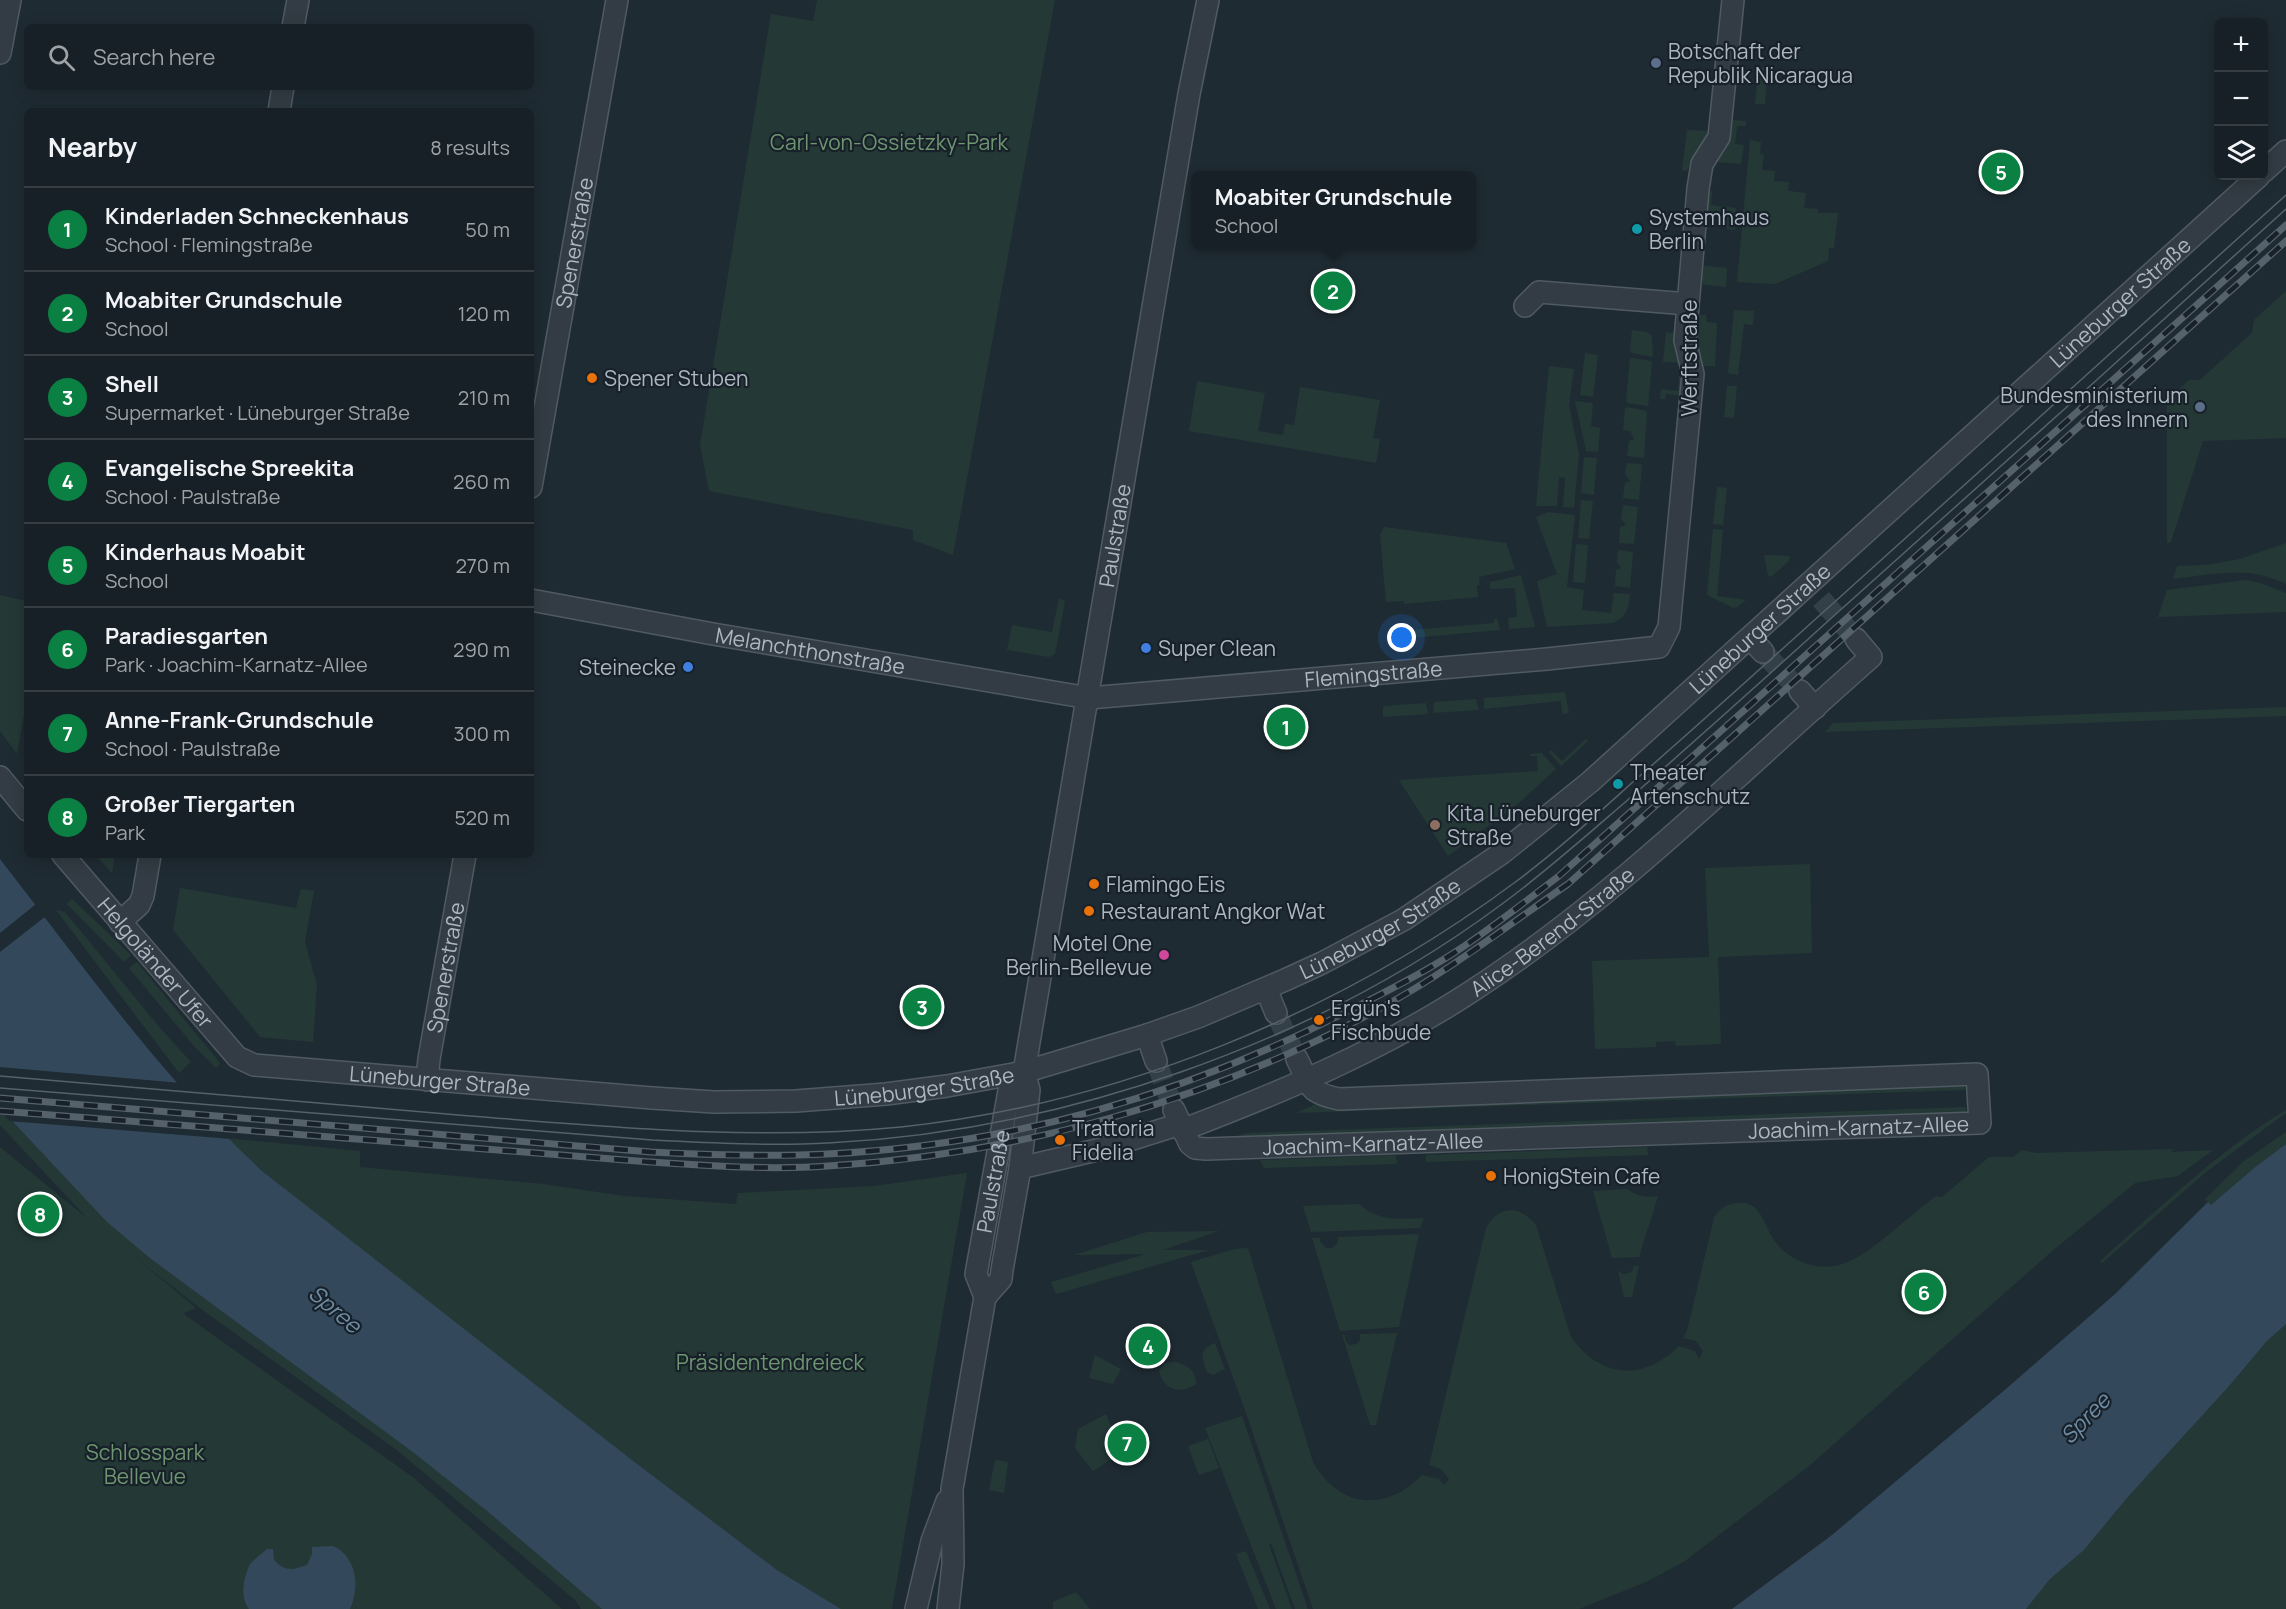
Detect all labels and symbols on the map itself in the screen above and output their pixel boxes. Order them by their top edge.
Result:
place label: Botschaft der Republik Nicaragua [1668,37,1853,89]
marker: Botschaft der Republik Nicaragua [1649,56,1663,70]
park label: Carl-von-Ossietzky-Park [770,128,1009,156]
pin: 5 [1982,150,2020,195]
street label: Spenerstraße [549,175,599,310]
place label: Systemhaus Berlin [1649,203,1769,255]
marker: Systemhaus Berlin [1630,222,1644,236]
street label: Lüneburger Straße [2043,231,2197,373]
pin: 2 [1314,268,1352,314]
street label: Werftstraße [1675,299,1703,417]
place label: Spener Stuben [604,364,748,392]
marker: Spener Stuben [585,371,599,385]
place label: Bundesministerium des Innern [2000,381,2188,433]
marker: Bundesministerium des Innern [2193,400,2207,414]
street label: Paulstraße [1092,482,1137,589]
street label: Lüneburger Straße [1683,557,1836,700]
street label: Melanchthonstraße [713,621,907,680]
your location [1387,623,1416,652]
place label: Super Clean [1158,634,1276,662]
marker: Super Clean [1139,641,1153,655]
place label: Steinecke [579,653,676,681]
street label: Flemingstraße [1303,654,1443,694]
marker: Steinecke [681,660,695,674]
pin: 1 [1266,704,1306,750]
place label: Theater Artenschutz [1630,758,1750,810]
marker: Theater Artenschutz [1611,777,1625,791]
place label: Kita Lüneburger Straße [1447,799,1601,851]
marker: Kita Lüneburger Straße [1428,818,1442,832]
street label: Alice-Berend-Straße [1465,861,1640,1002]
place label: Flamingo Eis [1106,870,1225,898]
street label: Lüneburger Straße [1295,871,1466,986]
marker: Flamingo Eis [1087,877,1101,891]
street label: Helgoländer Ufer [92,891,220,1034]
place label: Restaurant Angkor Wat [1101,897,1325,925]
street label: Spenerstraße [420,900,470,1035]
marker: Restaurant Angkor Wat [1082,904,1096,918]
place label: Motel One Berlin-Bellevue [1006,929,1152,981]
marker: Motel One Berlin-Bellevue [1157,948,1171,962]
pin: 3 [902,984,942,1030]
place label: Ergün's Fischbude [1331,994,1431,1046]
marker: Ergün's Fischbude [1312,1013,1326,1027]
street label: Lüneburger Straße [348,1059,532,1102]
street label: Lüneburger Straße [833,1060,1016,1112]
street label: Joachim-Karnatz-Allee [1748,1109,1970,1145]
place label: Trattoria Fidelia [1072,1114,1154,1166]
street label: Joachim-Karnatz-Allee [1262,1126,1484,1161]
street label: Paulstraße [970,1127,1016,1235]
marker: Trattoria Fidelia [1053,1133,1067,1147]
place label: HonigStein Cafe [1503,1162,1660,1190]
marker: HonigStein Cafe [1484,1169,1498,1183]
pin: 8 [20,1192,60,1236]
pin: 6 [1904,1270,1944,1314]
water label: Spree [302,1278,369,1341]
pin: 4 [1128,1324,1168,1368]
park label: Präsidentendreieck [676,1348,865,1376]
water label: Spree [2053,1385,2117,1450]
pin: 7 [1108,1420,1146,1466]
park label: Schlosspark Bellevue [86,1438,205,1490]

